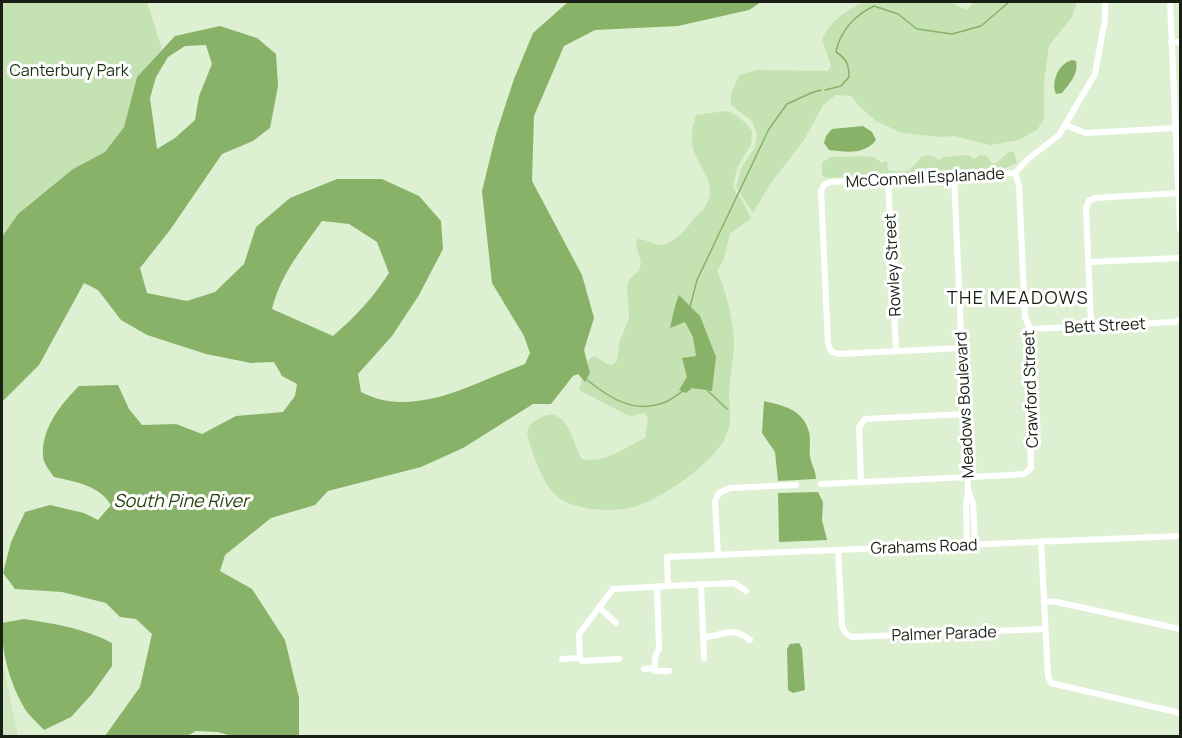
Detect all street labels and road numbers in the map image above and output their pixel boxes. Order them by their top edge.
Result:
street label: McConnell Esplanade [845,162,1005,192]
street label: Rowley Street [878,213,906,317]
street label: Bett Street [1064,312,1146,338]
street label: Crawford Street [1017,330,1043,448]
street label: Meadows Boulevard [949,331,979,479]
street label: Grahams Road [870,533,978,559]
street label: Palmer Parade [891,620,997,646]

